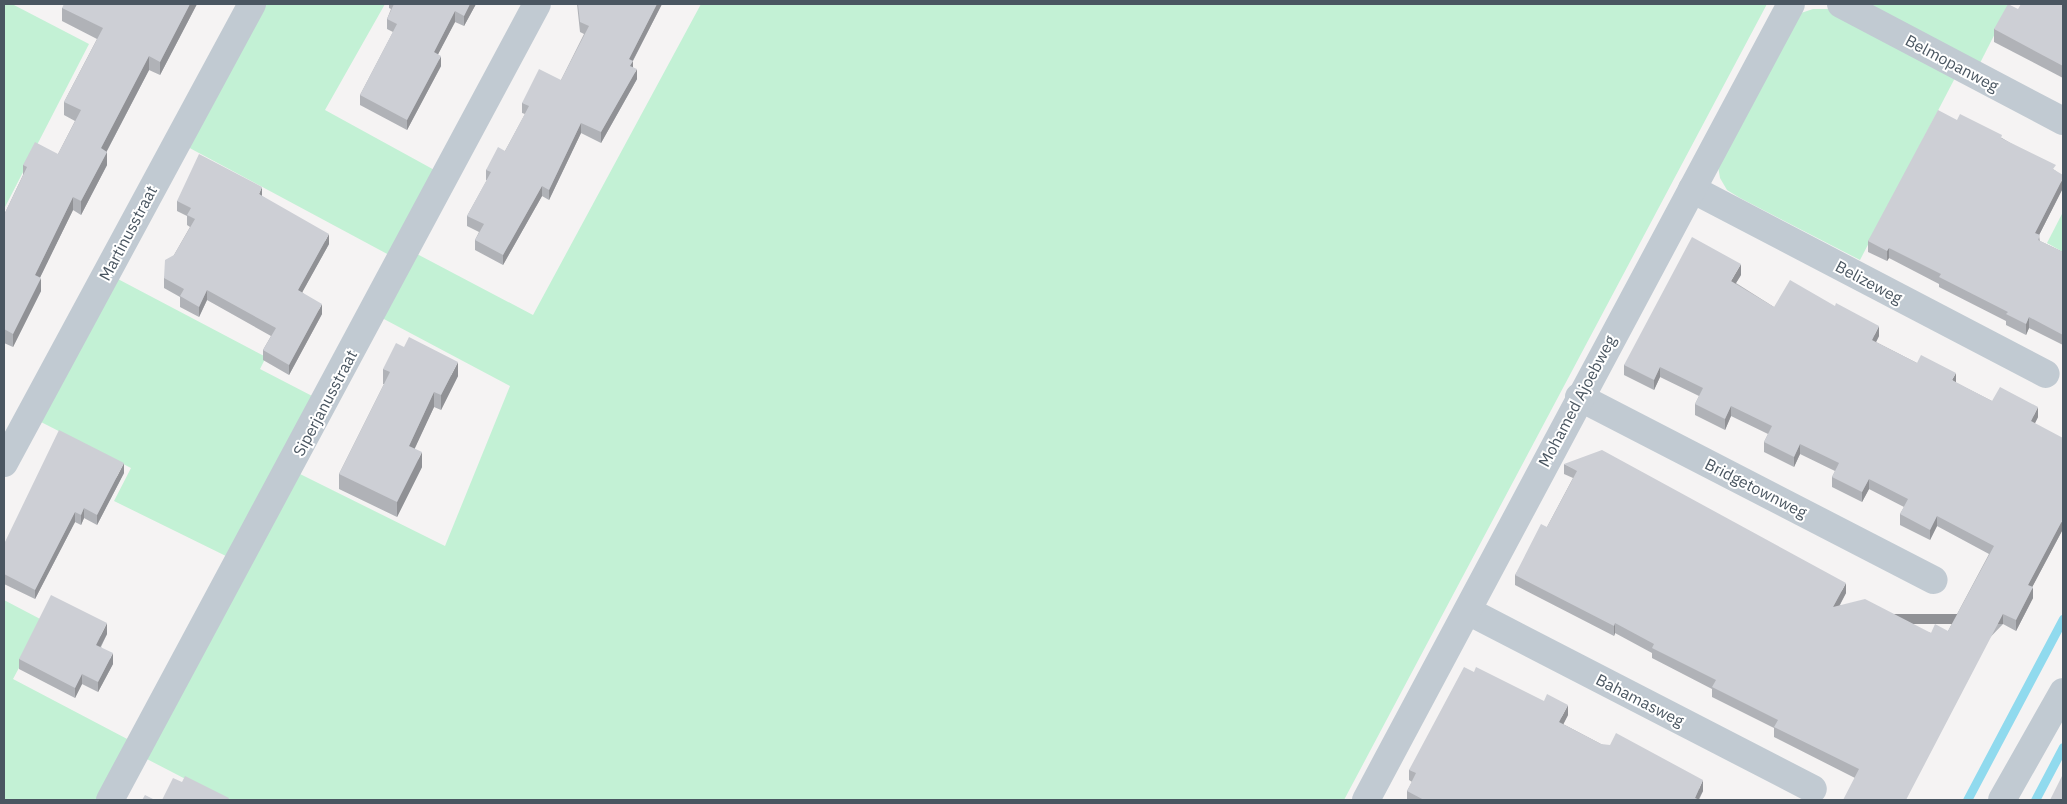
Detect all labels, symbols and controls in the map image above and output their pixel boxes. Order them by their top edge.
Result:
street label: Belmopanweg [1902,30,2002,96]
street label: Martinusstraat [95,182,161,284]
street label: Belizeweg [1832,256,1906,308]
street label: Mohamed Ajoebweg [1534,332,1620,470]
street label: Siperjanusstraat [289,347,361,459]
street label: Bridgetownweg [1702,454,1810,522]
street label: Bahamasweg [1593,670,1687,730]

